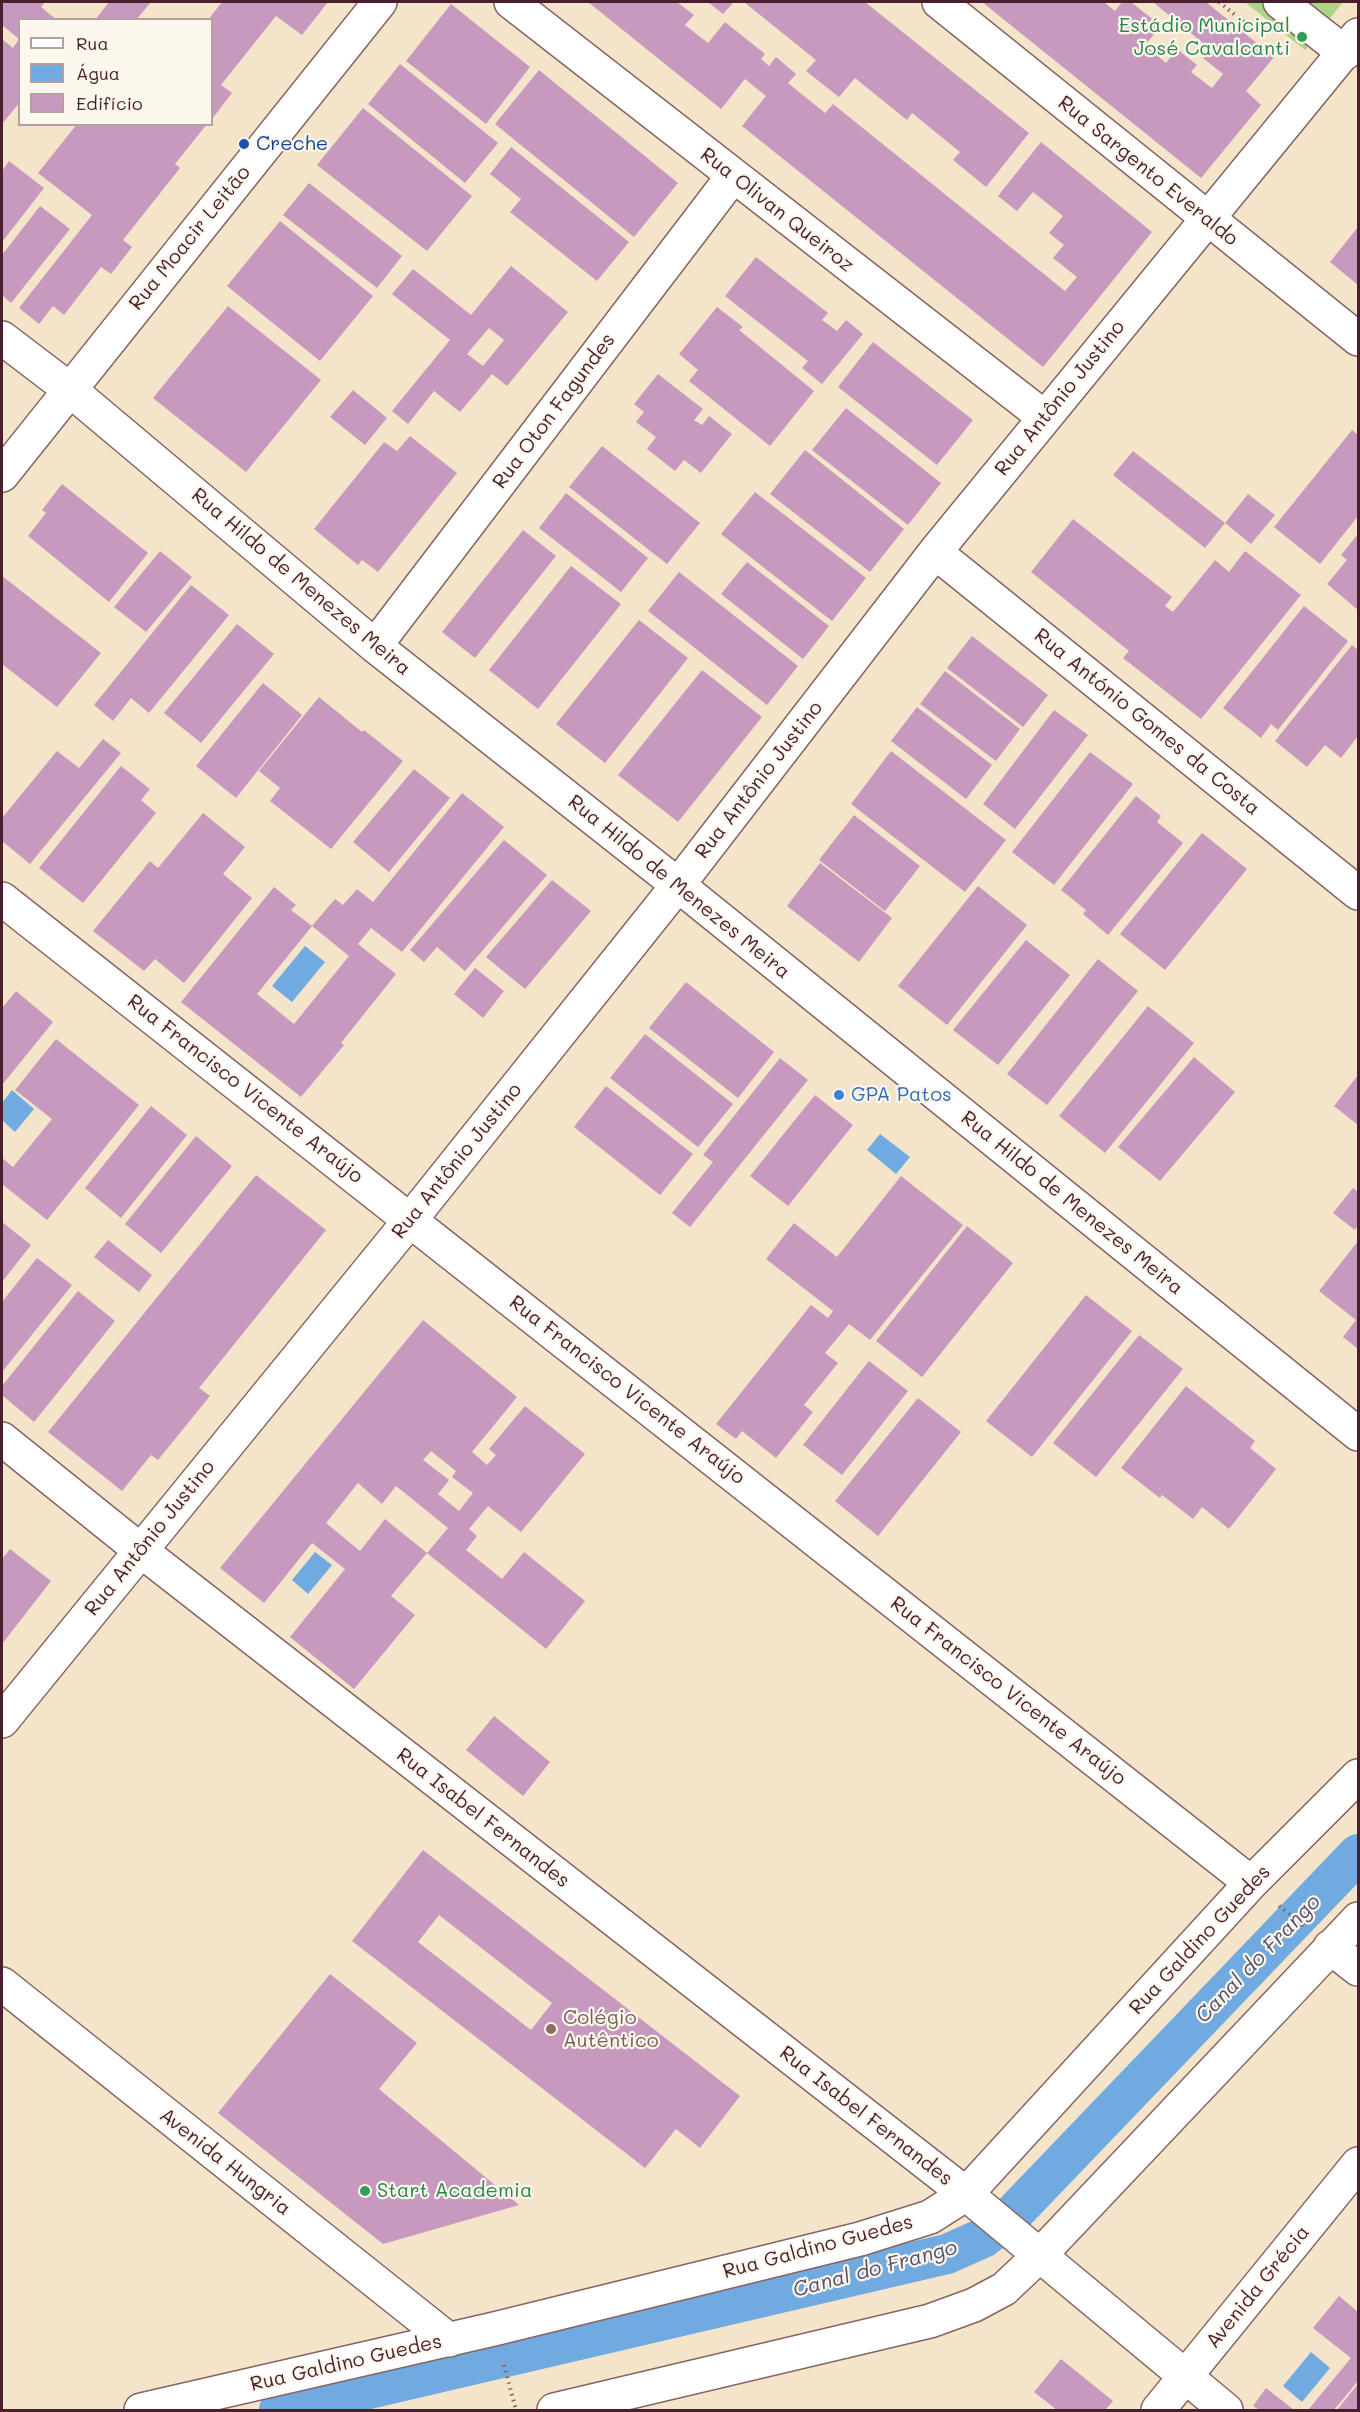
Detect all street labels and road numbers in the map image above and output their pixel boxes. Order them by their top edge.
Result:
street label: Rua Sargento Everaldo [1053,91,1243,251]
street label: Rua Olivan Queiroz [695,143,859,277]
street label: Rua Moacir Leitão [124,161,256,315]
street label: Rua Antônio Justino [990,315,1130,481]
street label: Rua Oton Fagundes [488,328,620,494]
street label: Rua Hildo de Menezes Meira [187,483,415,681]
street label: Rua António Gomes da Costa [1029,623,1265,821]
street label: Rua Antônio Justino [690,697,828,863]
street label: Rua Hildo de Menezes Meira [563,790,795,984]
street label: Rua Francisco Vicente Araújo [122,989,368,1189]
street label: Rua Antônio Justino [387,1078,527,1244]
street label: Rua Hildo de Menezes Meira [956,1106,1188,1300]
street label: Rua Francisco Vicente Araújo [504,1290,750,1490]
street label: Rua Antônio Justino [80,1455,220,1621]
street label: Rua Francisco Vicente Araújo [885,1591,1131,1791]
street label: Rua Isabel Fernandes [392,1743,574,1893]
street label: Rua Galdino Guedes [1124,1860,1276,2020]
street label: Rua Isabel Fernandes [775,2041,957,2191]
street label: Avenida Hungria [155,2103,295,2221]
street label: Rua Galdino Guedes [720,2210,916,2284]
street label: Avenida Grécia [1201,2221,1315,2353]
street label: Rua Galdino Guedes [248,2329,444,2397]

